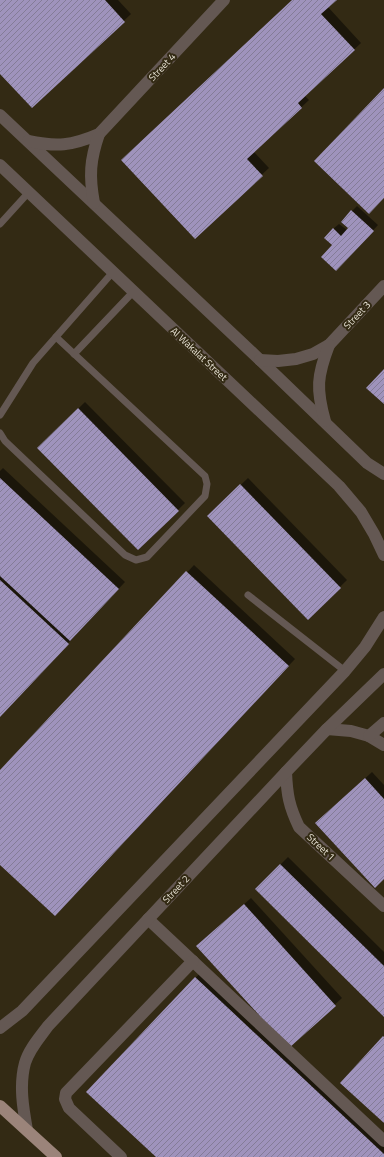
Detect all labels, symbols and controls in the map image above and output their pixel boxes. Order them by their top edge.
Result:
street label: Street 4 [145,49,179,84]
street label: Street 3 [340,298,374,332]
street label: Al Wakalat Street [167,324,231,385]
street label: Street 1 [304,830,338,864]
street label: Street 2 [159,872,193,906]

